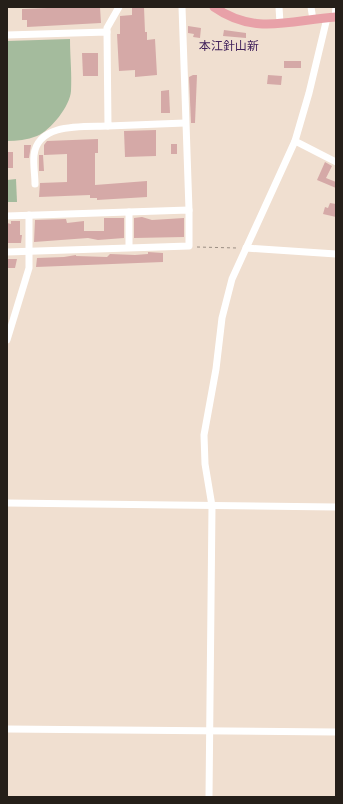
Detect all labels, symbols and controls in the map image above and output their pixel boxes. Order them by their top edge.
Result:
district label: 本江針山新 [199,38,259,53]

